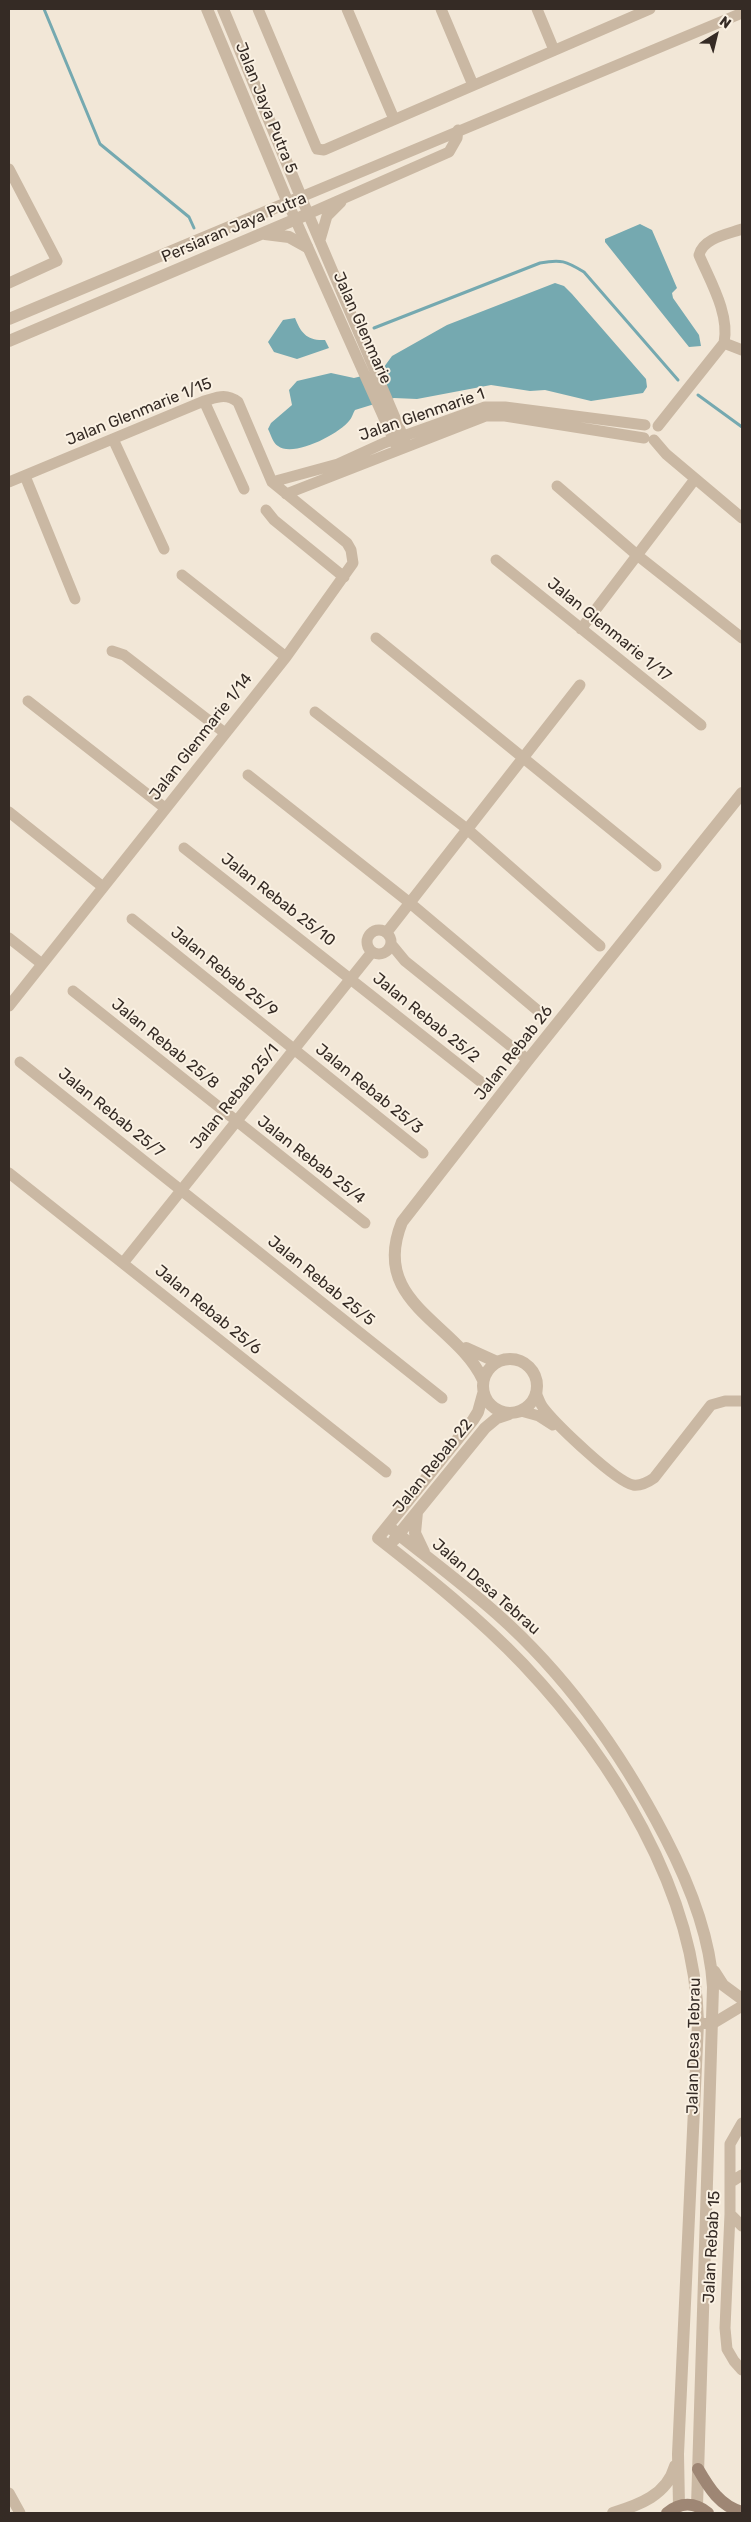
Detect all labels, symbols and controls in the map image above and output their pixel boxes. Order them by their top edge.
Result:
north arrow [691,10,741,60]
text: N [716,13,734,32]
street label: Jalan Jaya Putra 5 [231,40,301,176]
street label: Persiaran Jaya Putra [159,189,309,267]
street label: Jalan Glenmarie [329,269,395,387]
street label: Jalan Glenmarie 1/15 [63,374,215,450]
street label: Jalan Glenmarie 1 [357,385,487,445]
street label: Jalan Glenmarie 1/17 [543,574,675,686]
street label: Jalan Glenmarie 1/14 [145,670,257,804]
street label: Jalan Rebab 25/10 [217,849,339,951]
street label: Jalan Rebab 25/9 [167,923,281,1021]
street label: Jalan Rebab 25/2 [369,969,483,1067]
street label: Jalan Rebab 25/8 [107,995,223,1093]
street label: Jalan Rebab 26 [471,1002,557,1104]
street label: Jalan Rebab 25/3 [311,1040,427,1138]
street label: Jalan Rebab 25/1 [187,1041,283,1153]
street label: Jalan Rebab 25/7 [54,1064,168,1162]
street label: Jalan Rebab 25/4 [253,1112,369,1208]
street label: Jalan Rebab 25/5 [264,1232,378,1330]
street label: Jalan Rebab 25/6 [151,1261,265,1359]
street label: Jalan Rebab 22 [389,1415,477,1517]
street label: Jalan Desa Tebrau [428,1535,544,1639]
street label: Jalan Desa Tebrau [683,1977,705,2115]
street label: Jalan Rebab 15 [699,2190,725,2304]

